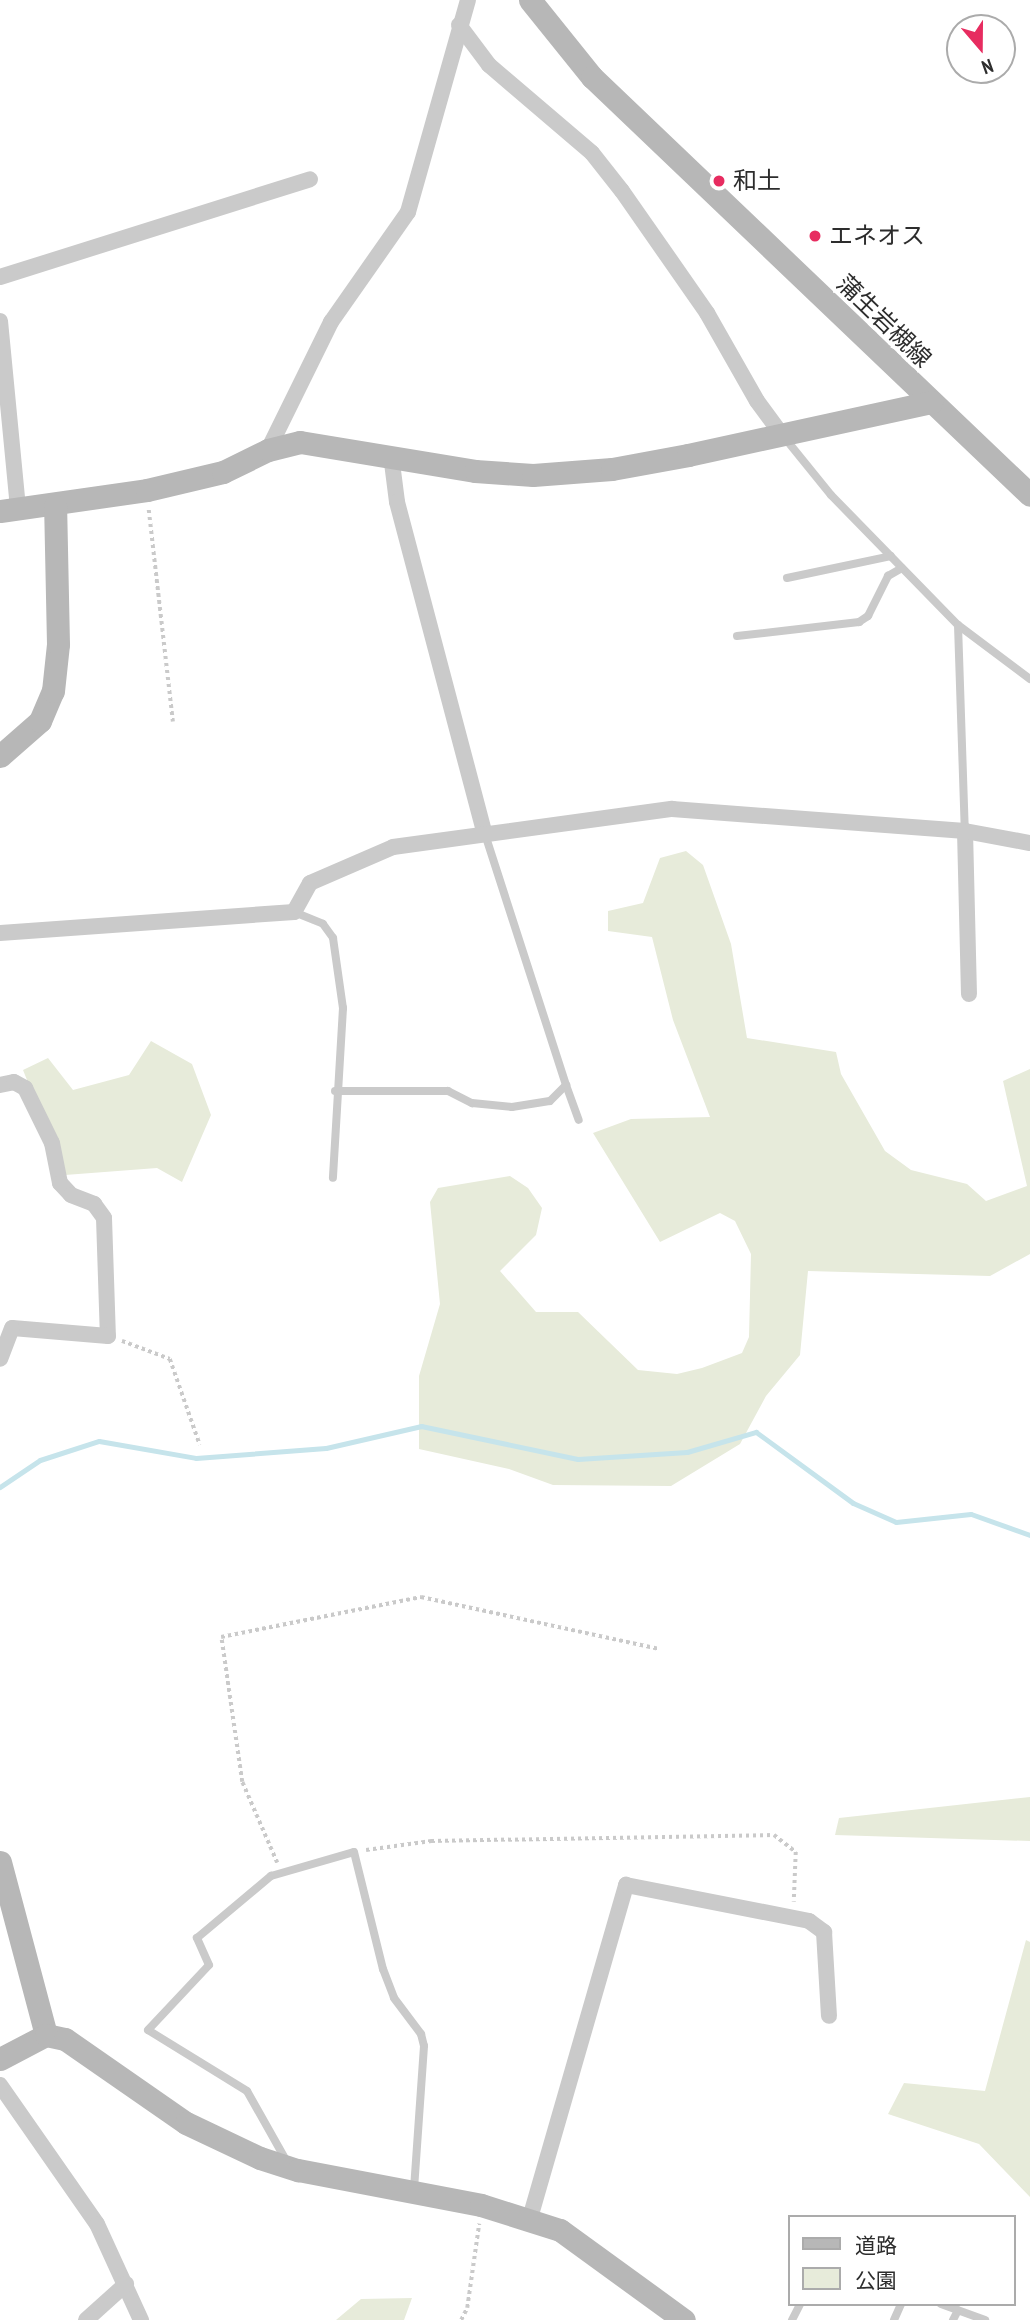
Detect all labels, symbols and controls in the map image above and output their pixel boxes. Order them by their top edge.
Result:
north arrow [946,14,1016,84]
text: N [979,54,996,80]
place label: 和土 [733,167,781,195]
marker: 和土 [711,173,727,189]
place label: エネオス [829,222,925,250]
marker: エネオス [807,228,823,244]
street label: 蒲生岩槻線 [831,269,937,373]
legend [788,2215,1016,2306]
text: 道路 [855,2232,897,2259]
text: 公園 [855,2267,897,2294]

